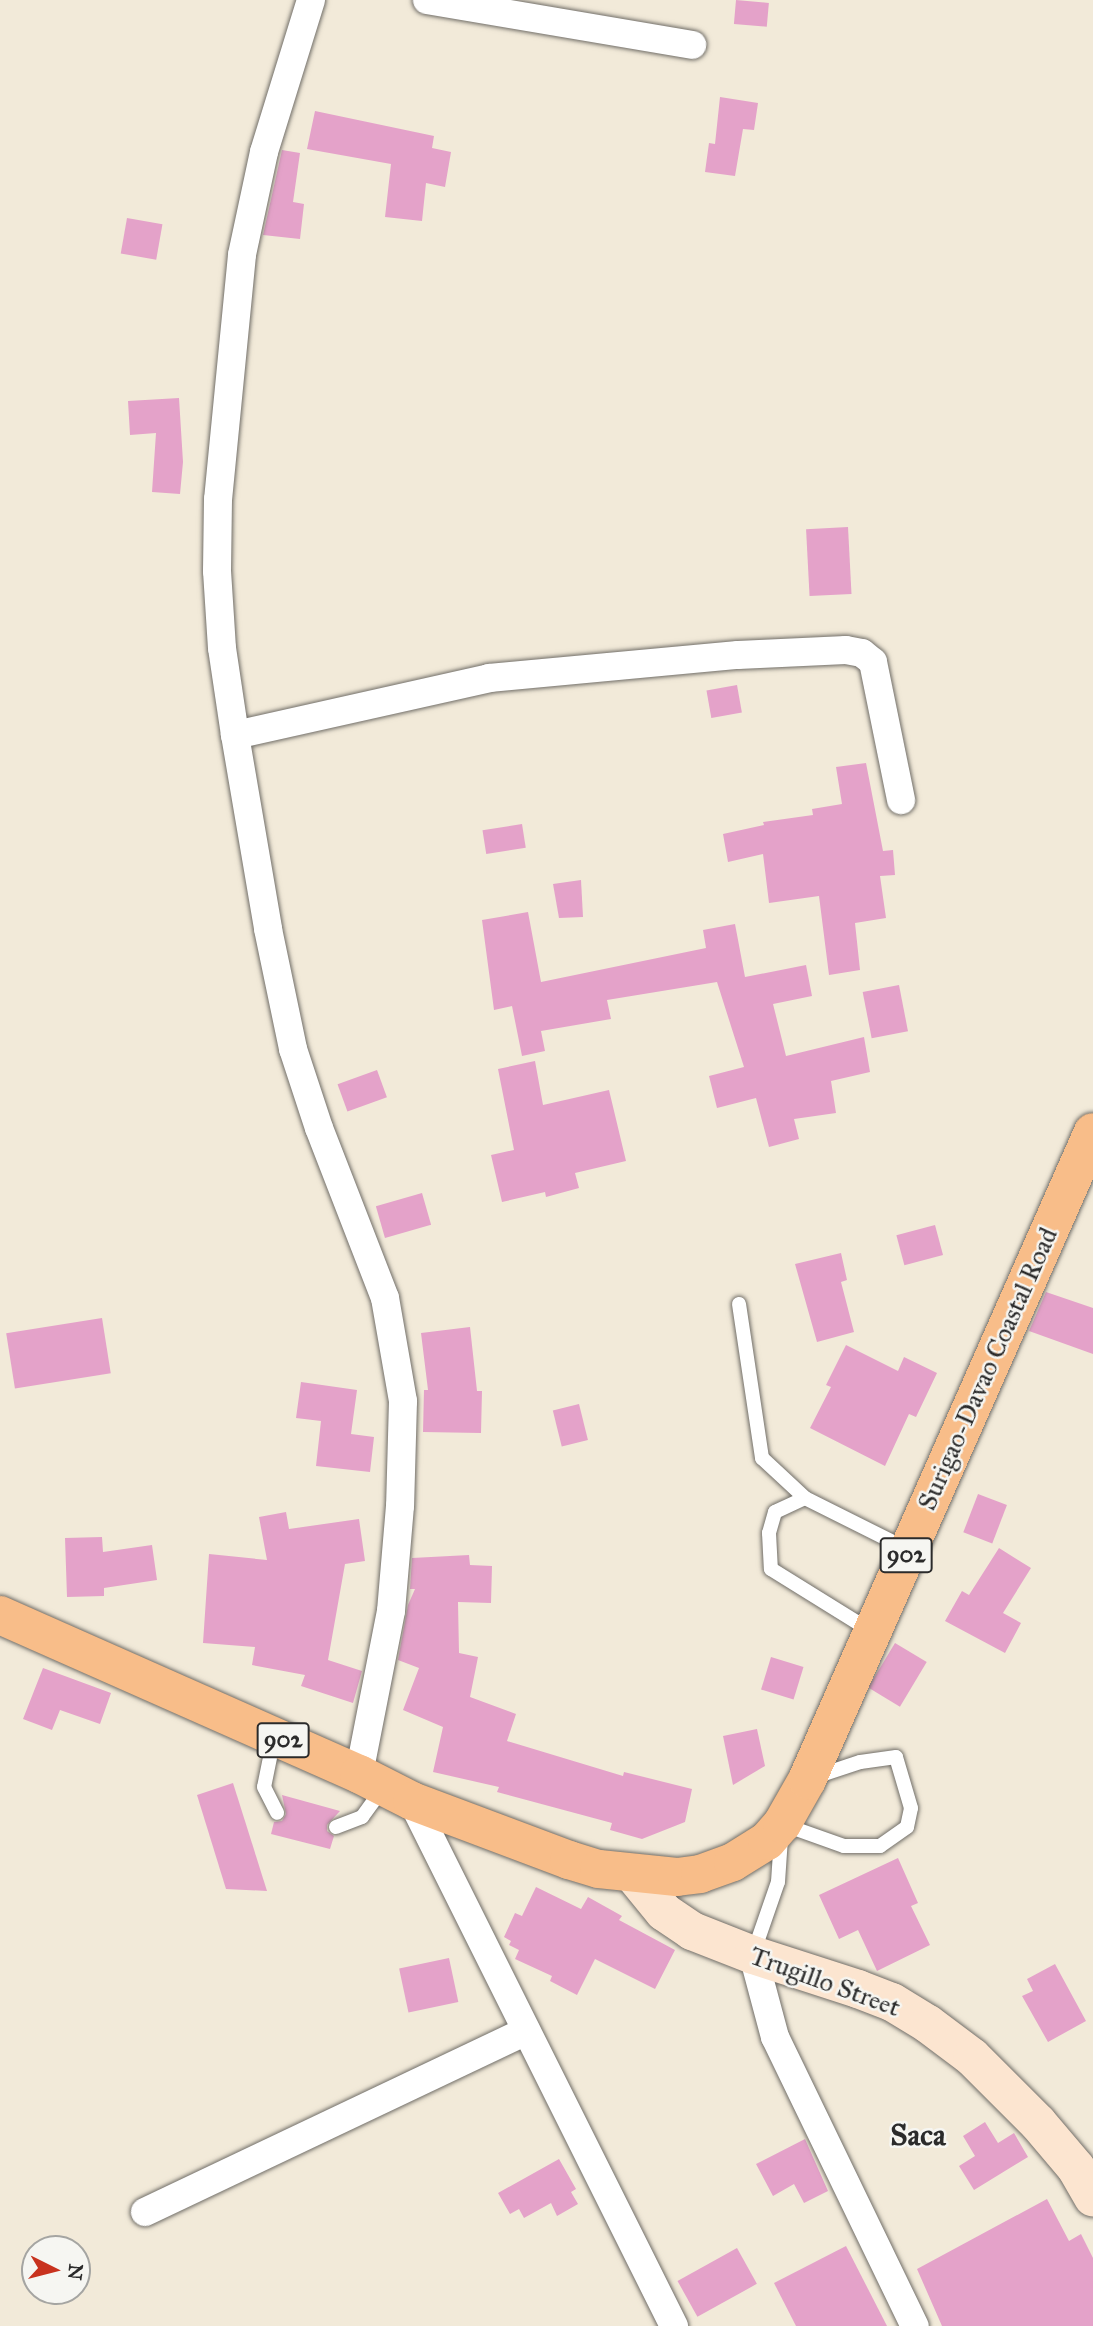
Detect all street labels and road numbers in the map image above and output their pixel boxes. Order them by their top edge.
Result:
street label: Surigao-Davao Coastal Road [912,1223,1064,1515]
road number: 902 [878,1534,934,1576]
road number: 902 [255,1720,311,1760]
street label: Trugillo Street [746,1940,904,2024]

